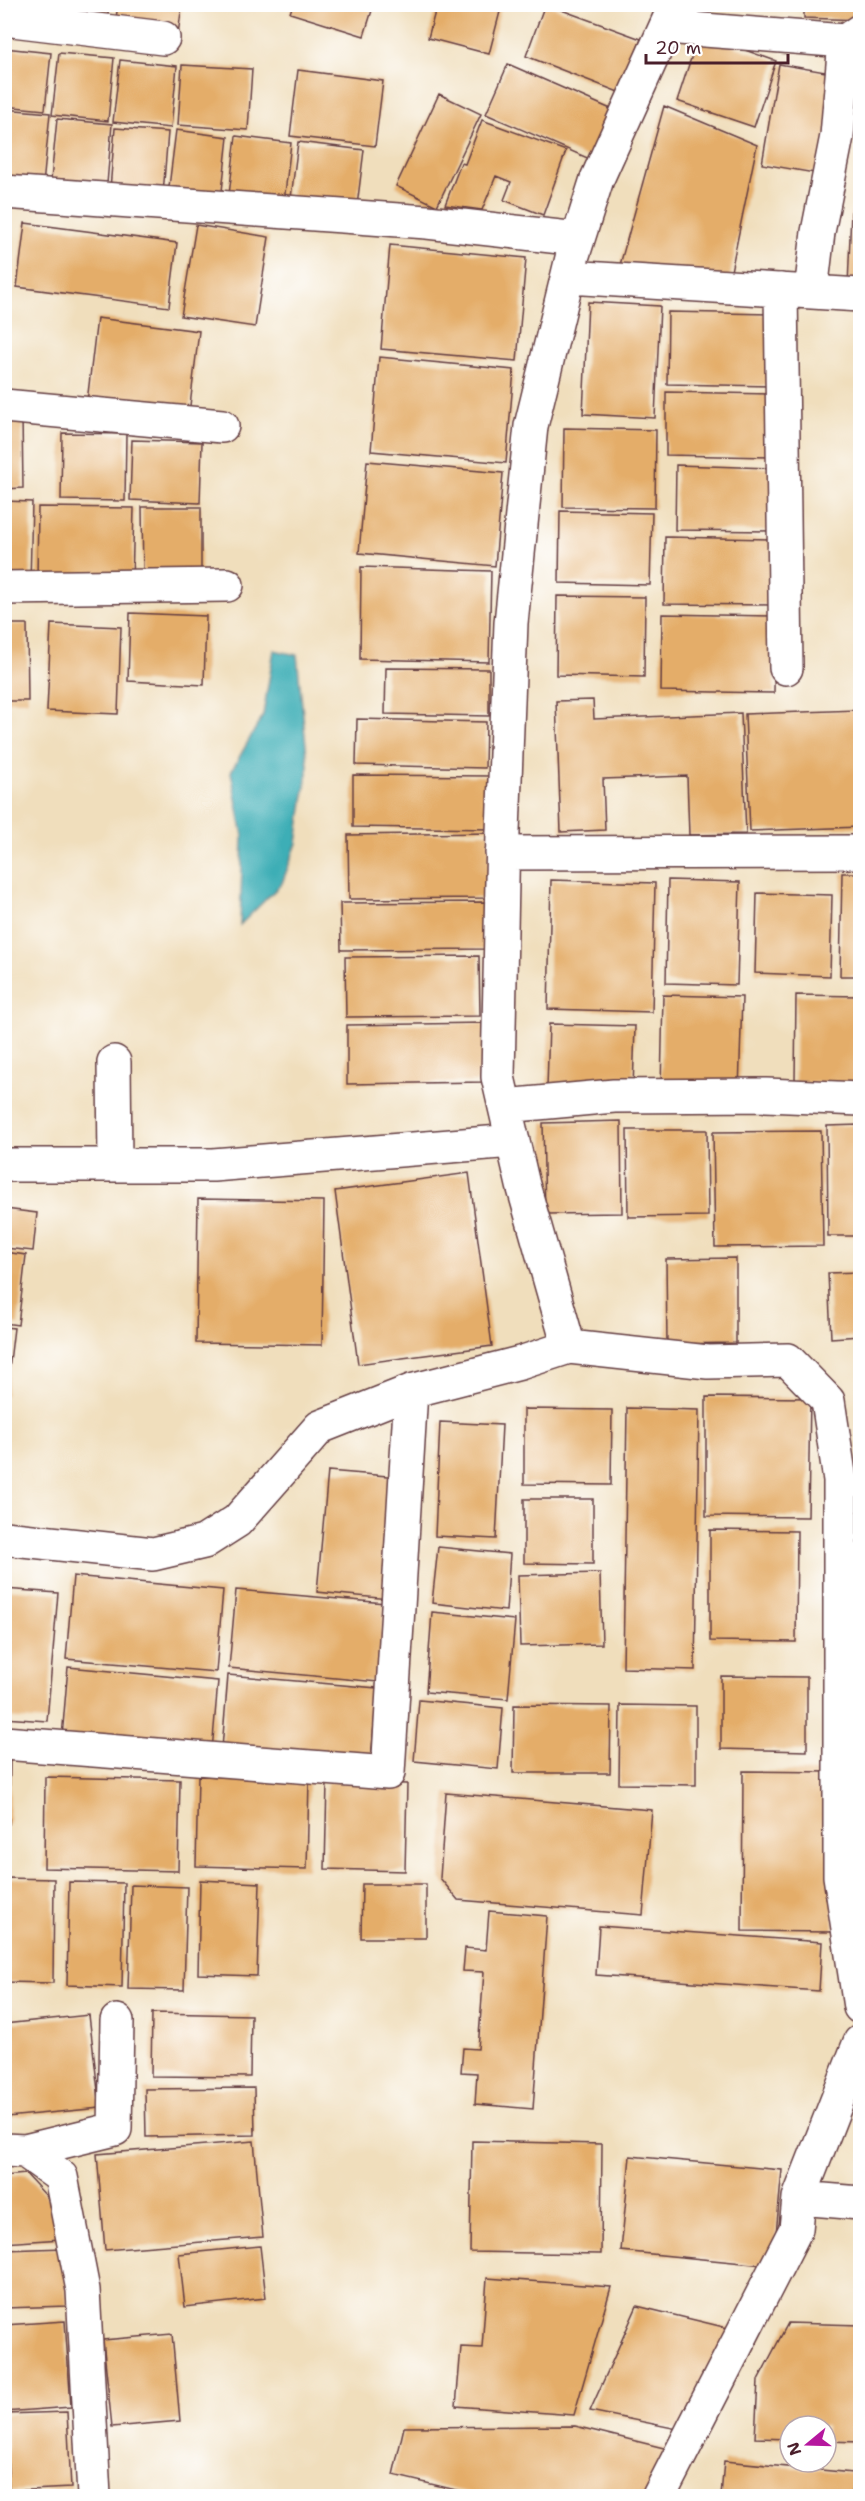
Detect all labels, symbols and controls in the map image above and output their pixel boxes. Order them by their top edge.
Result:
scale bar [646,27,788,65]
text: 20 m [655,36,701,60]
north arrow [778,2414,838,2474]
text: N [782,2439,806,2458]

